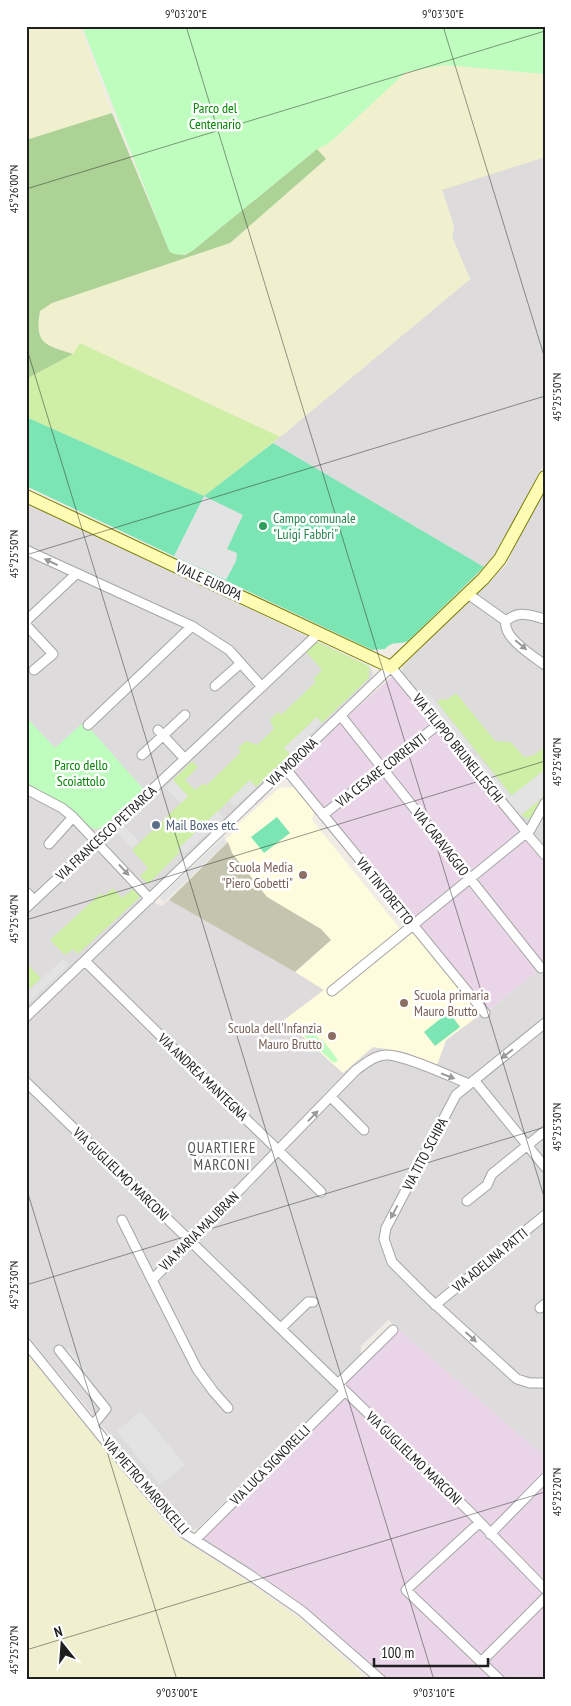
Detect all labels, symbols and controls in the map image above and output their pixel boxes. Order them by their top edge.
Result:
text: 9°03'20"E [165,6,207,21]
text: 9°03'30"E [422,6,464,21]
park label: Parco del Centenario [189,99,241,133]
text: 45°26'00"N [6,165,21,213]
text: 45°25'50"N [549,373,564,421]
place label: Campo comunale "Luigi Fabbri" [273,509,356,543]
marker: Campo comunale "Luigi Fabbri" [257,520,269,532]
text: 45°25'50"N [6,530,21,578]
street label: VIALE EUROPA [172,557,245,604]
one-way arrow [44,558,58,566]
one-way arrow [514,640,527,651]
street label: VIA FILIPPO BRUNELLESCHI [408,689,507,806]
street label: VIA CESARE CORRENTI [331,729,430,812]
street label: VIA MORONA [262,733,322,791]
text: 45°25'40"N [549,738,564,786]
park label: Parco dello Scoiattolo [54,756,108,790]
street label: VIA FRANCESCO PETRARCA [51,781,160,885]
street label: VIA CARAVAGGIO [408,804,473,880]
place label: Mail Boxes etc. [166,816,238,834]
marker: Mail Boxes etc. [150,819,162,831]
street label: VIA TINTORETTO [352,853,418,929]
place label: Scuola Media "Piero Gobetti" [221,858,293,892]
one-way arrow [118,863,130,875]
marker: Scuola Media "Piero Gobetti" [297,869,309,881]
text: 45°25'40"N [6,895,21,943]
place label: Scuola primaria Mauro Brutto [414,986,489,1020]
marker: Scuola primaria Mauro Brutto [398,997,410,1009]
place label: Scuola dell'Infanzia Mauro Brutto [228,1019,322,1053]
street label: VIA ANDREA MANTEGNA [154,1029,252,1125]
marker: Scuola dell'Infanzia Mauro Brutto [326,1030,338,1042]
one-way arrow [501,1048,514,1059]
one-way arrow [441,1072,455,1080]
text: 45°25'30"N [549,1103,564,1151]
one-way arrow [307,1110,319,1122]
street label: VIA TITO SCHIPA [398,1114,452,1194]
street label: VIA GUGLIELMO MARCONI [68,1123,173,1225]
district label: QUARTIERE MARCONI [188,1138,256,1174]
street label: VIA MARIA MALIBRAN [155,1187,243,1275]
one-way arrow [390,1205,398,1219]
street label: VIA ADELINA PATTI [448,1224,531,1296]
text: 45°25'30"N [6,1261,21,1309]
one-way arrow [465,1332,478,1343]
street label: VIA GUGLIELMO MARCONI [361,1407,466,1509]
street label: VIA LUCA SIGNORELLI [225,1421,314,1510]
street label: VIA PIETRO MARONCELLI [99,1433,193,1538]
text: 45°25'20"N [549,1468,564,1516]
north arrow [38,1618,88,1668]
text: N [52,1622,64,1641]
text: 45°25'20"N [6,1626,21,1674]
scale bar [374,1636,487,1668]
text: 100 m [381,1643,414,1662]
text: 9°03'00"E [156,1685,198,1700]
text: 9°03'10"E [413,1685,455,1700]

